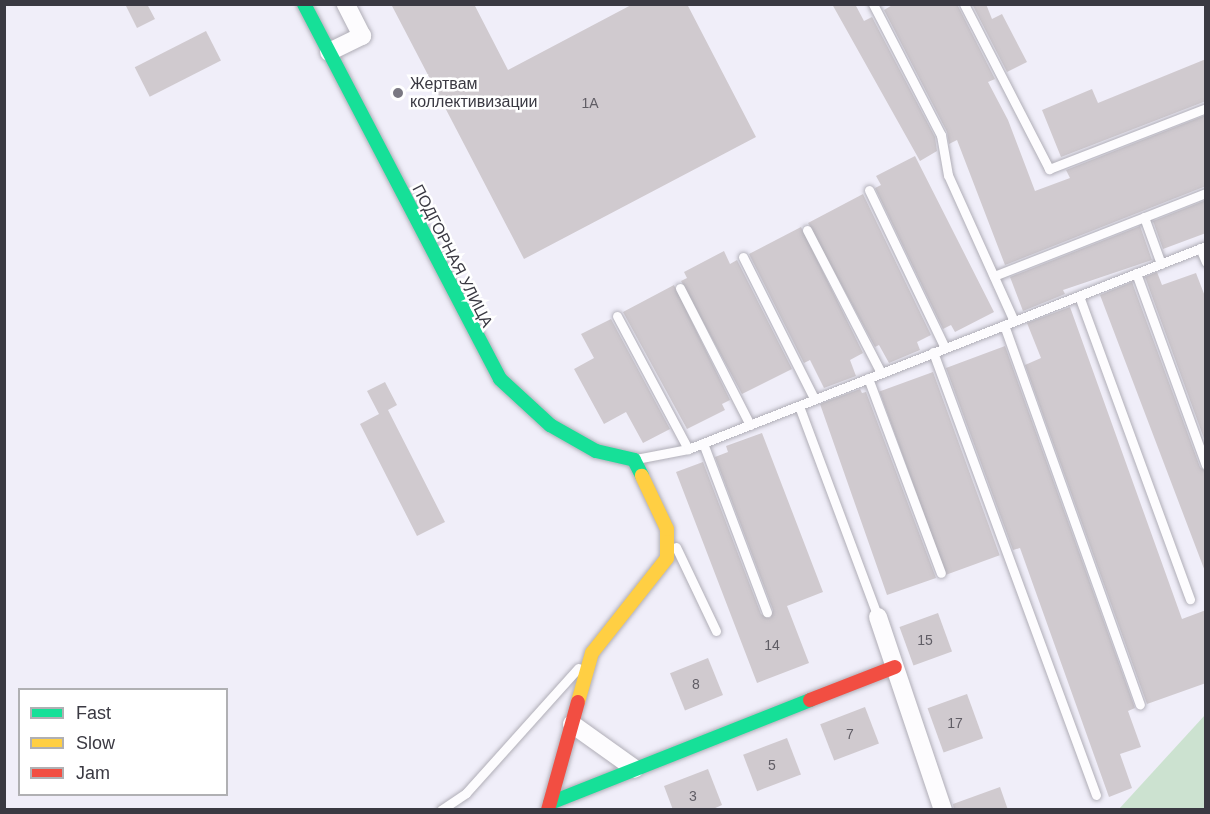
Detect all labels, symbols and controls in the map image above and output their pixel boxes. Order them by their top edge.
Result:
place label: Жертвам коллективизации [410,74,537,112]
marker: Жертвам коллективизации [391,86,405,100]
house number: 1А [581,95,599,111]
street label: ПОДГОРНАЯ УЛИЦА [408,181,496,331]
house number: 15 [917,632,933,648]
house number: 14 [764,637,780,653]
house number: 8 [692,676,700,692]
legend [18,688,228,796]
text: Fast [76,703,111,723]
house number: 17 [947,715,963,731]
house number: 7 [846,726,854,742]
text: Slow [76,733,115,753]
house number: 5 [768,757,776,773]
text: Jam [76,763,110,783]
house number: 3 [689,788,697,804]

